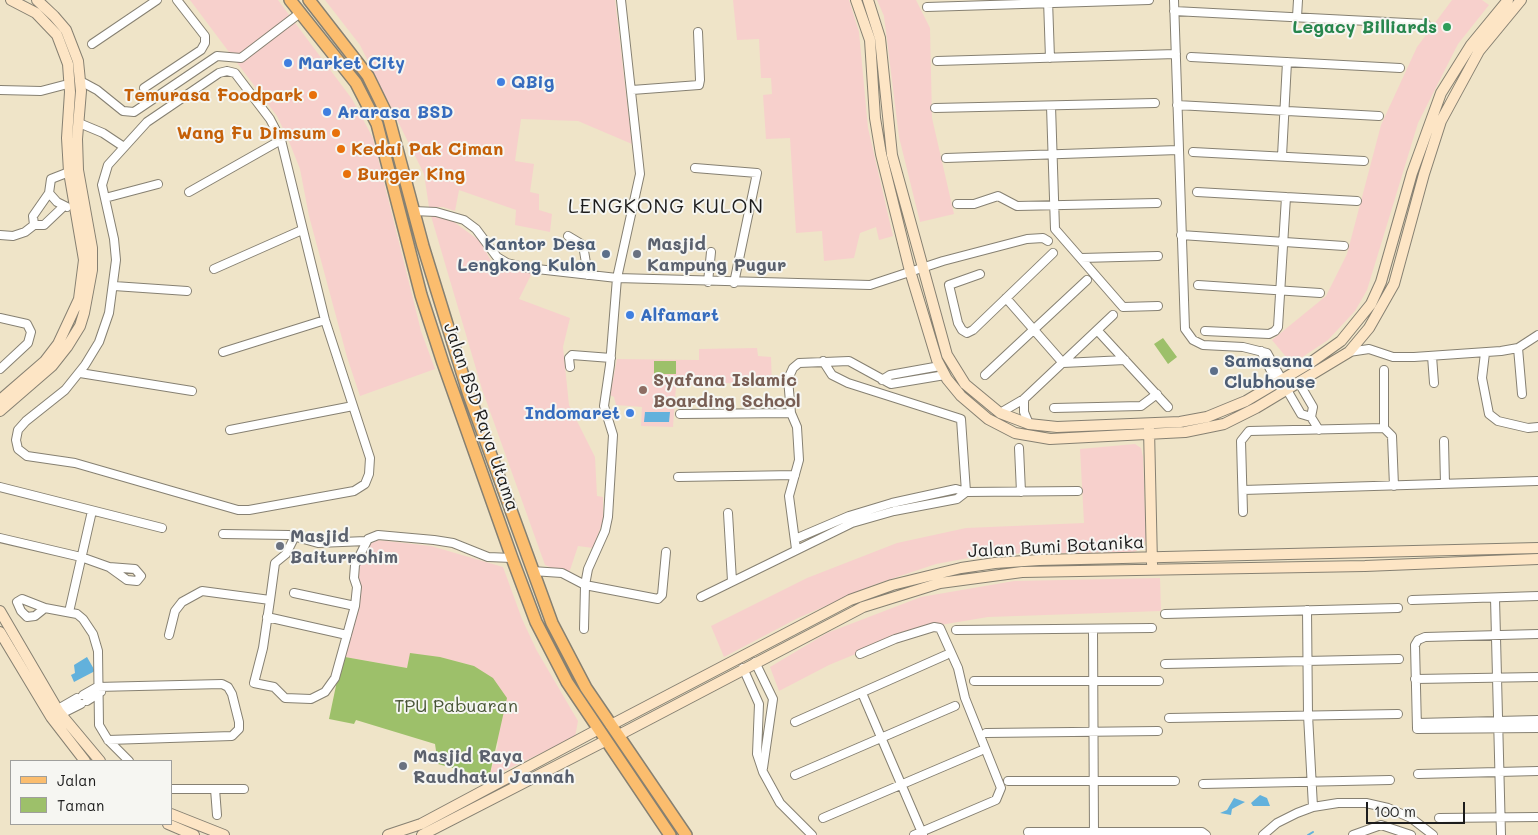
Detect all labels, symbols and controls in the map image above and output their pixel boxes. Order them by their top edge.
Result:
place label: Legacy Billiards [1292,16,1437,38]
marker: Legacy Billiards [1441,21,1453,33]
place label: Market City [298,52,405,74]
marker: Market City [282,57,294,69]
place label: QBig [511,71,554,93]
marker: QBig [495,76,507,88]
place label: Temurasa Foodpark [124,84,303,106]
marker: Temurasa Foodpark [307,89,319,101]
place label: Ararasa BSD [337,101,453,123]
marker: Ararasa BSD [321,106,333,118]
place label: Wang Fu Dimsum [177,122,326,144]
marker: Wang Fu Dimsum [330,127,342,139]
place label: Kedai Pak Ciman [351,138,503,160]
marker: Kedai Pak Ciman [335,143,347,155]
place label: Burger King [357,163,465,185]
marker: Burger King [341,168,353,180]
district label: LENGKONG KULON [566,195,766,219]
place label: Kantor Desa Lengkong Kulon [457,233,596,276]
place label: Masjid Kampung Pugur [647,233,786,276]
marker: Kantor Desa Lengkong Kulon [600,248,612,260]
marker: Masjid Kampung Pugur [631,248,643,260]
place label: Alfamart [640,304,719,326]
marker: Alfamart [624,309,636,321]
street label: Jalan BSD Raya Utama [439,320,523,514]
place label: Samasana Clubhouse [1224,350,1315,392]
marker: Samasana Clubhouse [1208,365,1220,377]
place label: Syafana Islamic Boarding School [653,369,801,412]
marker: Syafana Islamic Boarding School [637,384,649,396]
place label: Indomaret [525,402,620,424]
marker: Indomaret [624,407,636,419]
place label: Masjid Baiturrohim [290,525,398,568]
street label: Jalan Bumi Botanika [967,532,1145,562]
marker: Masjid Baiturrohim [274,540,286,552]
park label: TPU Pabuaran [394,695,518,717]
place label: Masjid Raya Raudhatul Jannah [413,745,574,788]
legend [10,760,172,825]
marker: Masjid Raya Raudhatul Jannah [397,760,409,772]
text: Jalan [57,770,96,790]
scale bar [1368,792,1467,824]
text: Taman [57,795,104,815]
text: 100 m [1374,801,1416,821]

